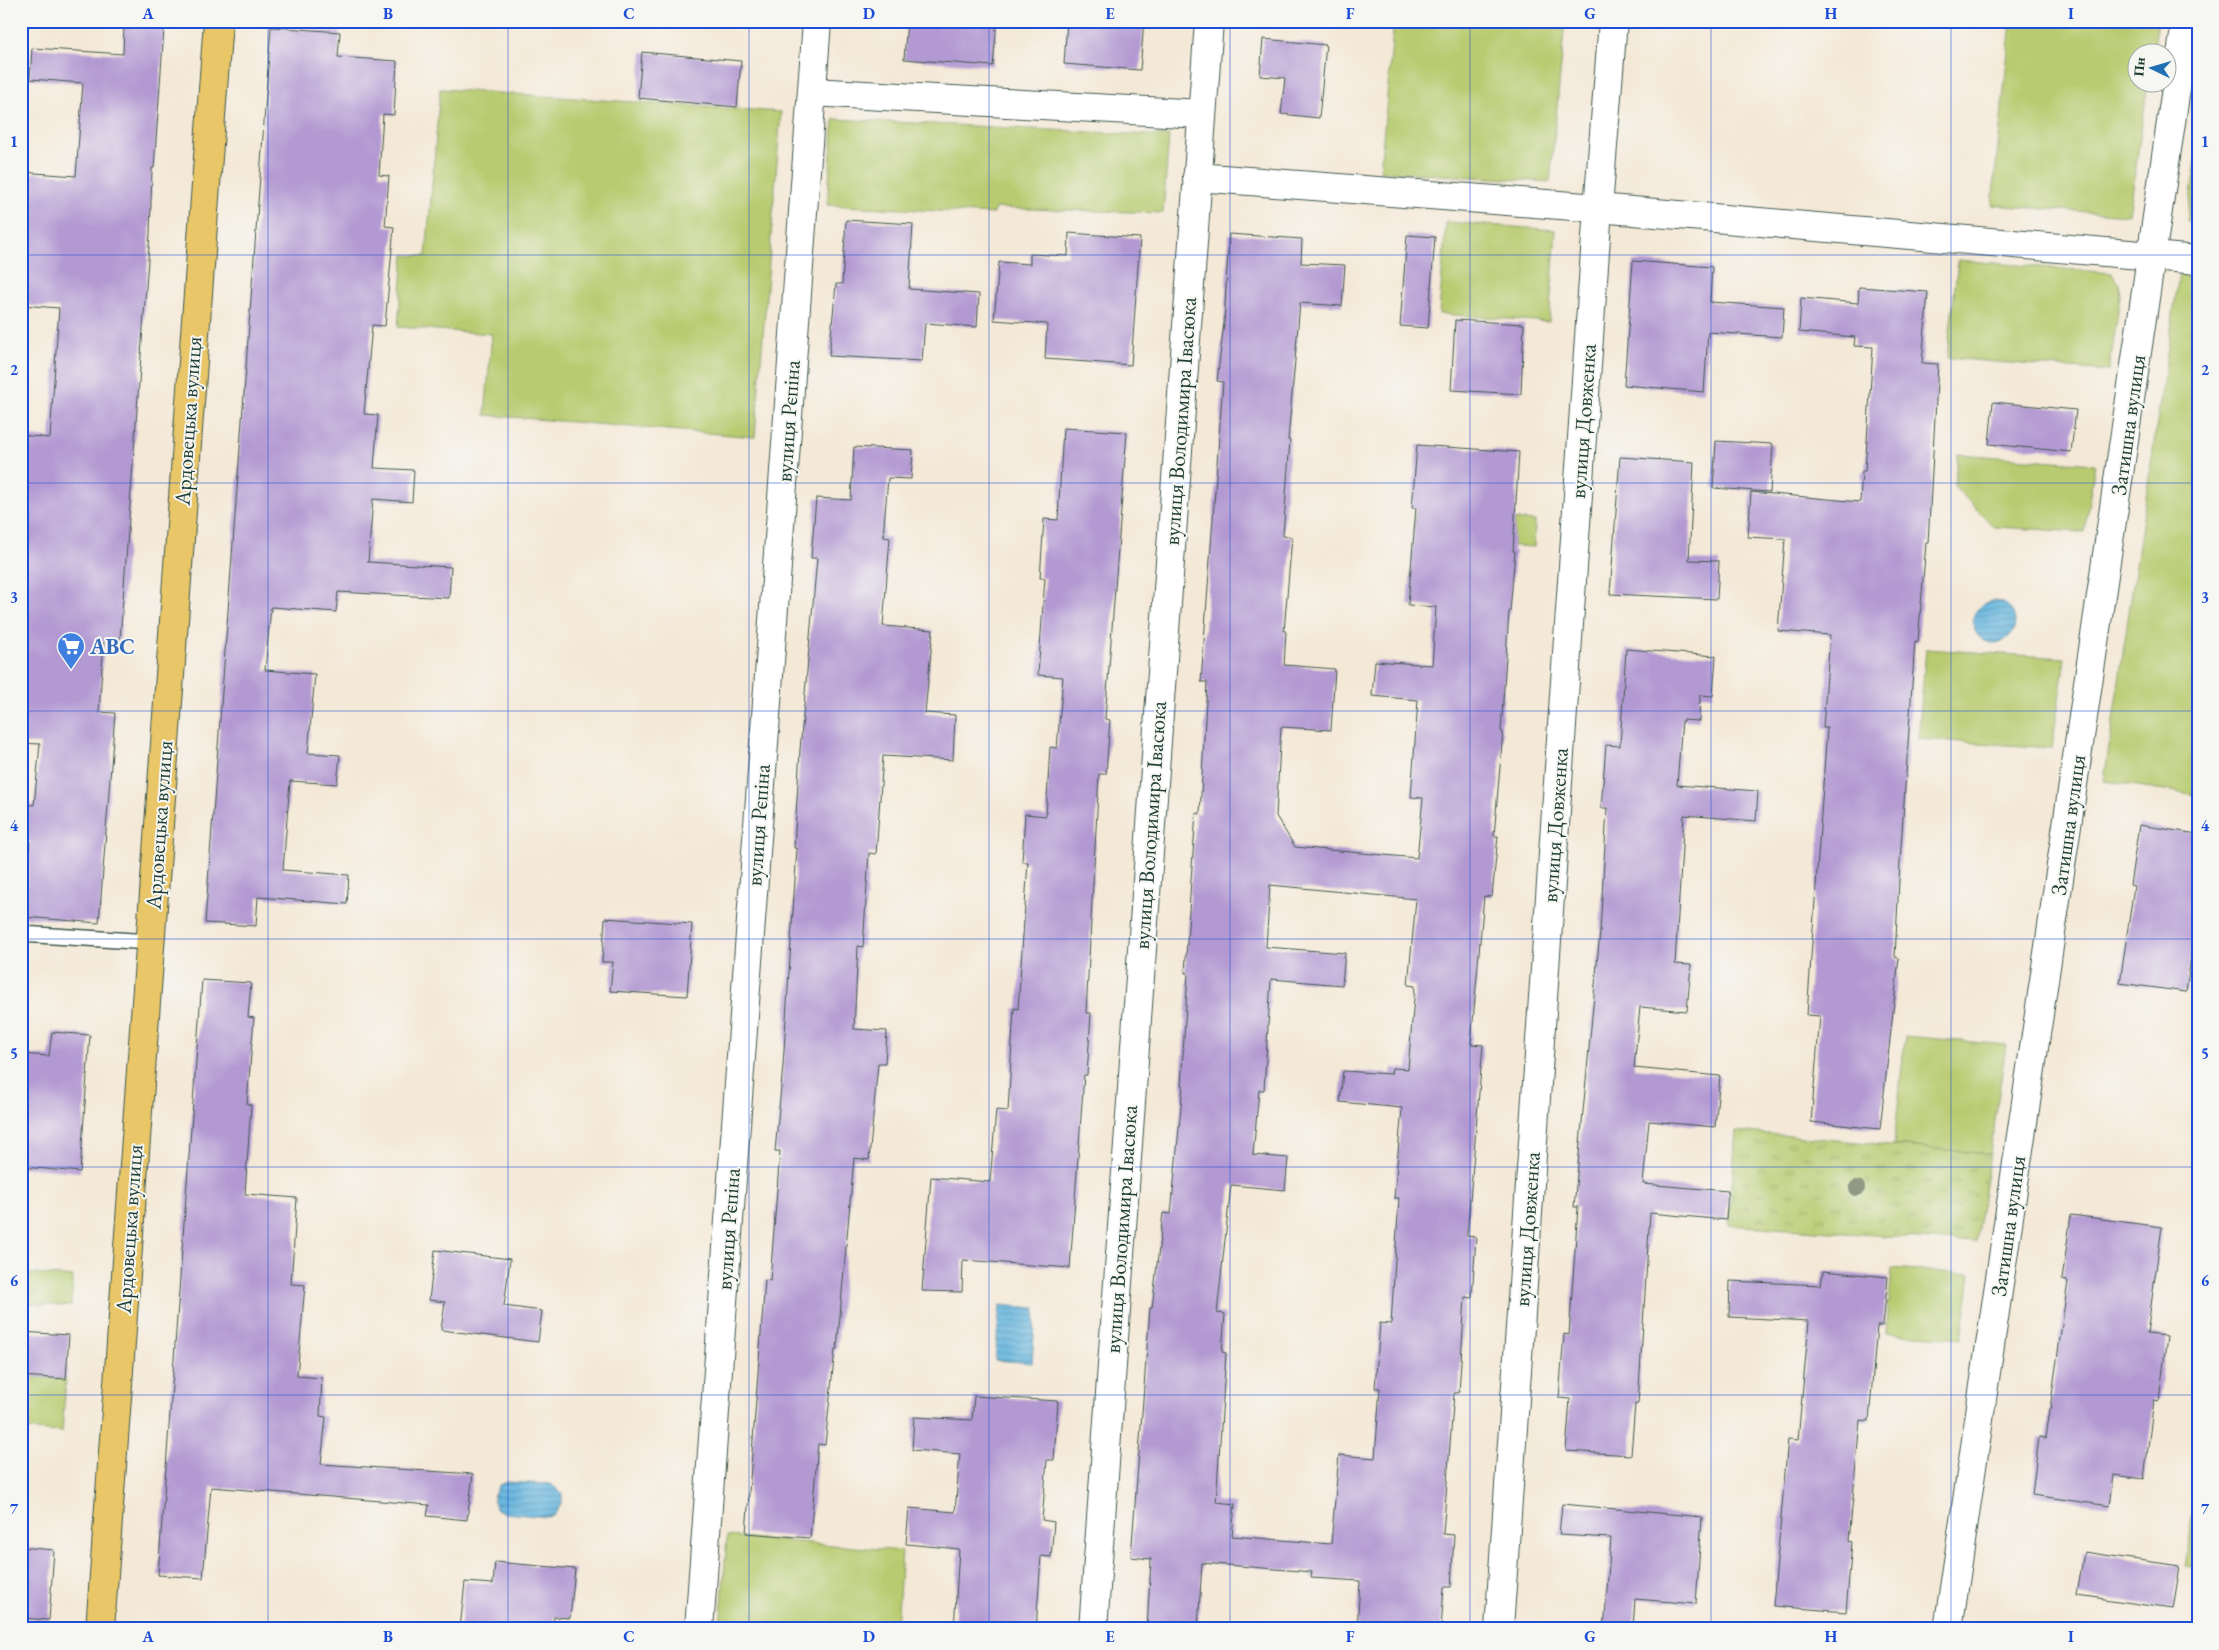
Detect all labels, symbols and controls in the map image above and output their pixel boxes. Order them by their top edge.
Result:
text: A [141,3,154,24]
text: B [383,3,393,24]
text: C [623,3,635,24]
text: D [863,3,875,24]
text: E [1105,3,1115,24]
text: F [1346,3,1355,24]
text: G [1584,3,1596,24]
text: H [1825,3,1838,24]
text: I [2068,3,2074,24]
north arrow [2126,42,2176,92]
text: Пн [2129,57,2149,77]
text: 1 [10,131,18,152]
text: 1 [2201,131,2209,152]
street label: вулиця Володимира Івасюка [1157,296,1203,546]
street label: Ардовецька вулиця [168,335,208,508]
street label: вулиця Довженка [1563,342,1603,499]
street label: Затишна вулиця [2104,353,2152,497]
text: 2 [10,359,19,380]
street label: вулиця Рєпіна [769,359,807,483]
text: 2 [2201,359,2210,380]
text: 3 [10,587,18,608]
text: 3 [2201,587,2209,608]
supermarket icon: ABC [56,631,86,670]
place label: ABC [89,632,135,661]
street label: вулиця Володимира Івасюка [1127,700,1173,950]
street label: Ардовецька вулиця [139,739,179,912]
street label: вулиця Довженка [1535,746,1575,903]
street label: Затишна вулиця [2044,753,2092,897]
street label: вулиця Рєпіна [739,763,777,887]
text: 4 [10,815,19,836]
text: 4 [2201,815,2210,836]
text: 5 [10,1043,18,1064]
text: 5 [2201,1043,2209,1064]
street label: вулиця Володимира Івасюка [1098,1104,1144,1354]
street label: Ардовецька вулиця [109,1143,149,1316]
street label: вулиця Довженка [1507,1150,1547,1307]
street label: Затишна вулиця [1984,1154,2032,1298]
street label: вулиця Рєпіна [709,1167,747,1291]
text: 6 [10,1270,19,1291]
text: 6 [2201,1270,2210,1291]
text: 7 [10,1498,19,1519]
text: 7 [2201,1498,2210,1519]
text: A [141,1626,154,1647]
text: B [383,1626,393,1647]
text: C [623,1626,635,1647]
text: D [863,1626,875,1647]
text: E [1105,1626,1115,1647]
text: F [1346,1626,1355,1647]
text: G [1584,1626,1596,1647]
text: H [1825,1626,1838,1647]
text: I [2068,1626,2074,1647]

